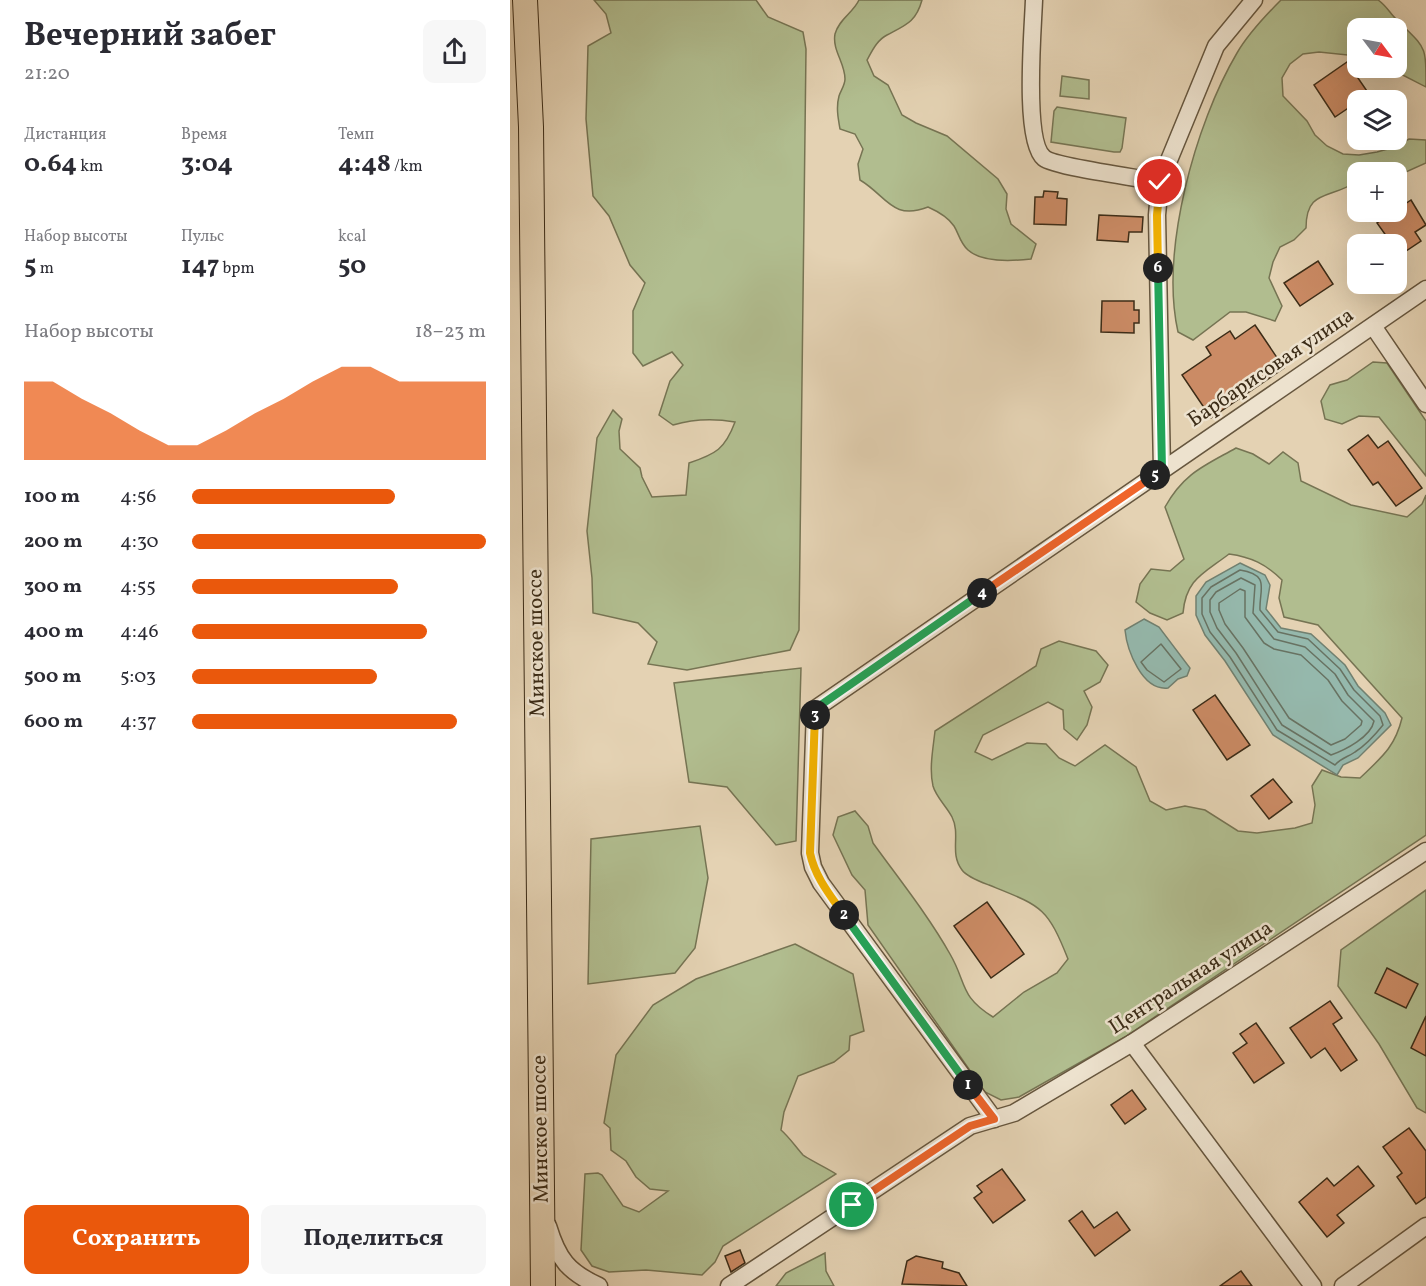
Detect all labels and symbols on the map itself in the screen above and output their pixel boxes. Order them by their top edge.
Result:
north arrow [1347,18,1407,78]
pin [1134,156,1185,207]
pin: 6 [1143,253,1173,283]
street label: Барбарисовая улица [1182,301,1360,435]
pin: 5 [1140,460,1170,490]
street label: Минское шоссе [521,569,553,717]
pin: 4 [967,578,997,608]
pin: 3 [800,700,830,730]
pin: 2 [829,900,859,930]
street label: Центральная улица [1103,914,1279,1042]
street label: Минское шоссе [525,1055,557,1203]
pin: 1 [953,1070,983,1100]
pin [826,1179,877,1230]

